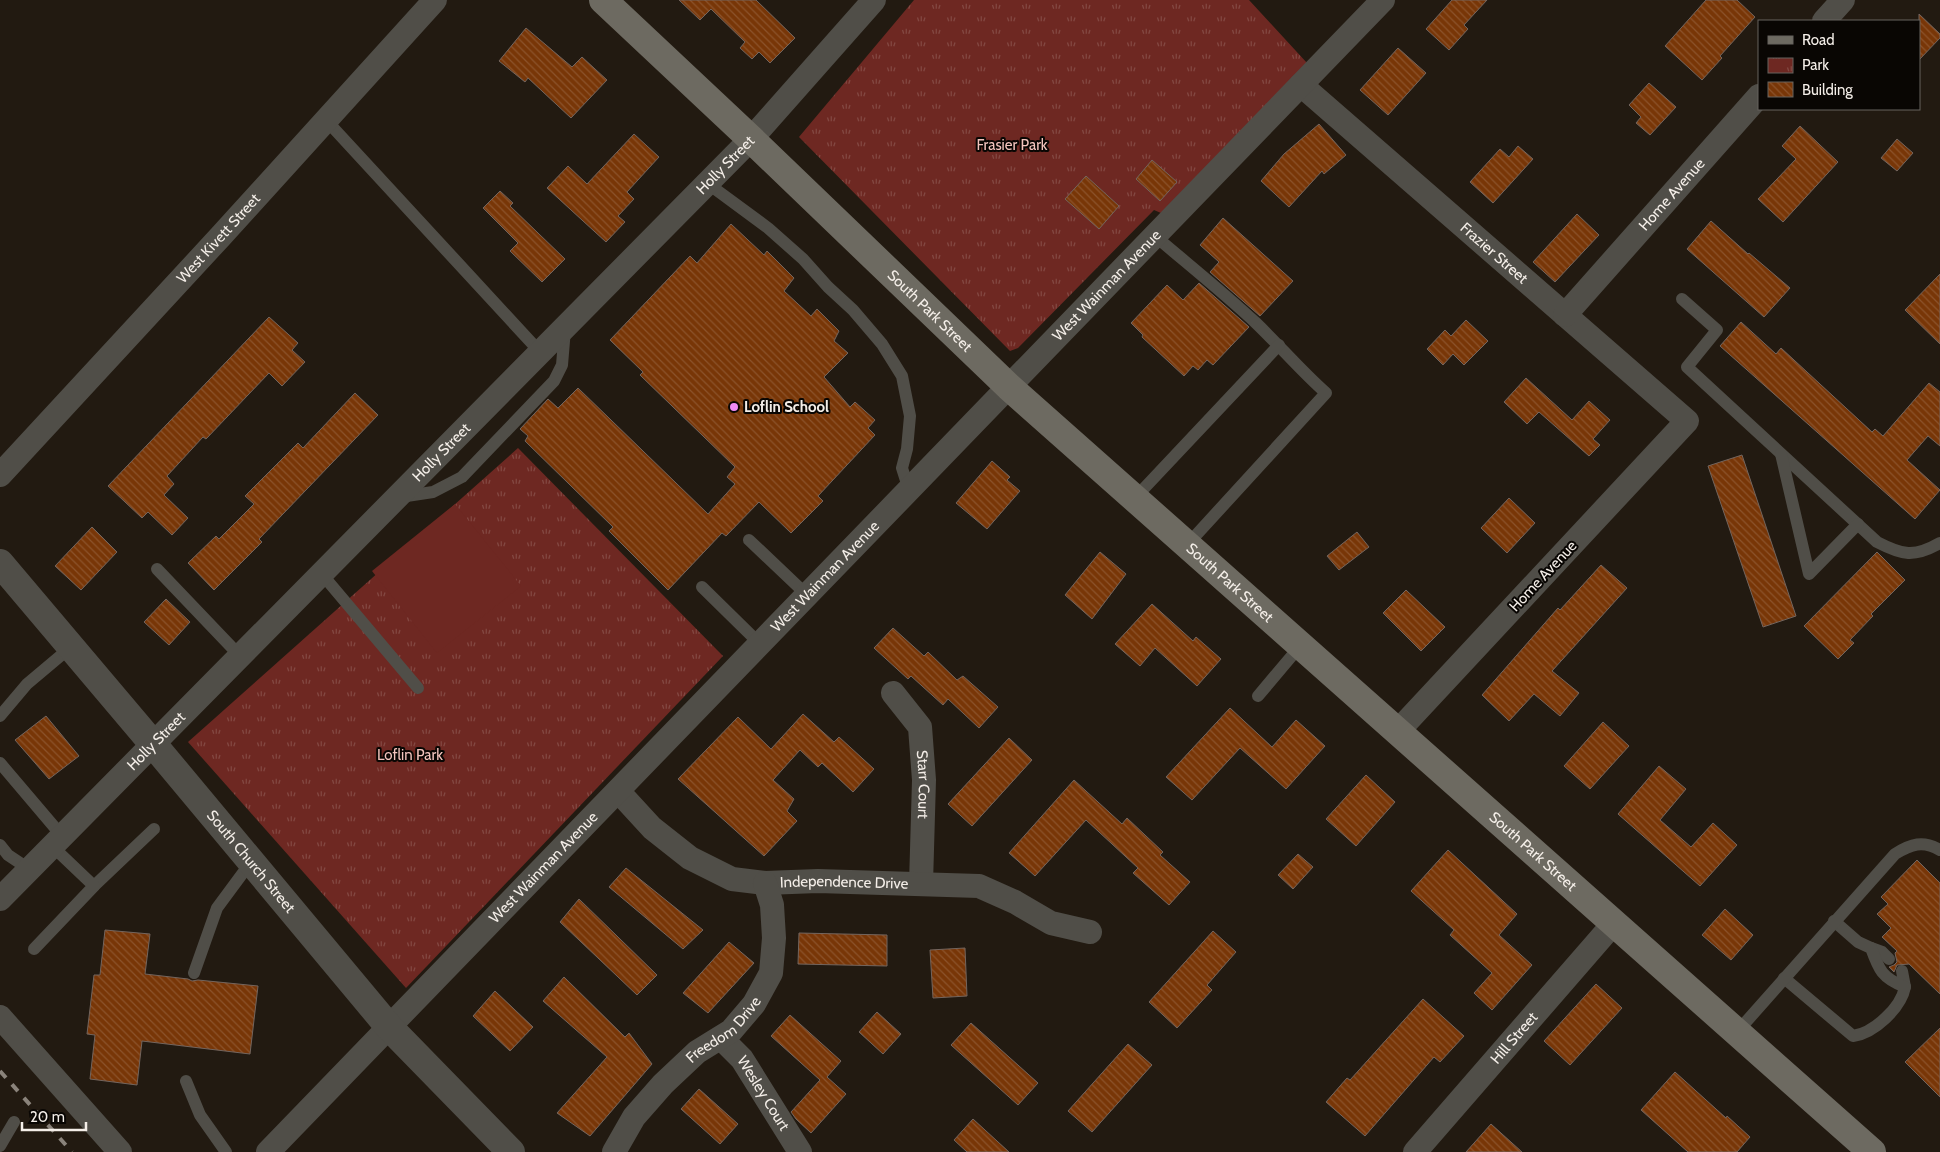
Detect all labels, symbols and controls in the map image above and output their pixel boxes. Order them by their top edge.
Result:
legend [1758,20,1920,110]
text: Road [1802,31,1835,49]
text: Park [1802,56,1829,74]
text: Building [1802,81,1853,99]
street label: Holly Street [693,132,758,198]
park label: Frasier Park [976,136,1048,154]
street label: Home Avenue [1635,154,1709,234]
street label: West Kivett Street [173,190,264,287]
street label: Frazier Street [1457,219,1532,287]
street label: West Wainman Avenue [1049,226,1165,345]
street label: South Park Street [884,266,976,356]
place label: Loflin School [744,398,829,416]
marker: Loflin School [728,401,740,413]
street label: Holly Street [409,419,474,485]
street label: West Wainman Avenue [767,517,883,636]
street label: Home Avenue [1506,537,1581,615]
street label: South Park Street [1183,539,1277,626]
street label: Holly Street [123,708,189,774]
park label: Loflin Park [377,746,443,764]
street label: Starr Court [913,750,933,819]
street label: South Church Street [203,807,299,916]
street label: West Wainman Avenue [485,808,602,927]
street label: South Park Street [1486,808,1580,895]
street label: Independence Drive [780,872,909,893]
street label: Freedom Drive [682,994,765,1067]
street label: Hill Street [1487,1008,1541,1068]
street label: Wesley Court [733,1053,793,1134]
scale bar [22,1100,86,1132]
text: 20 m [30,1108,65,1126]

